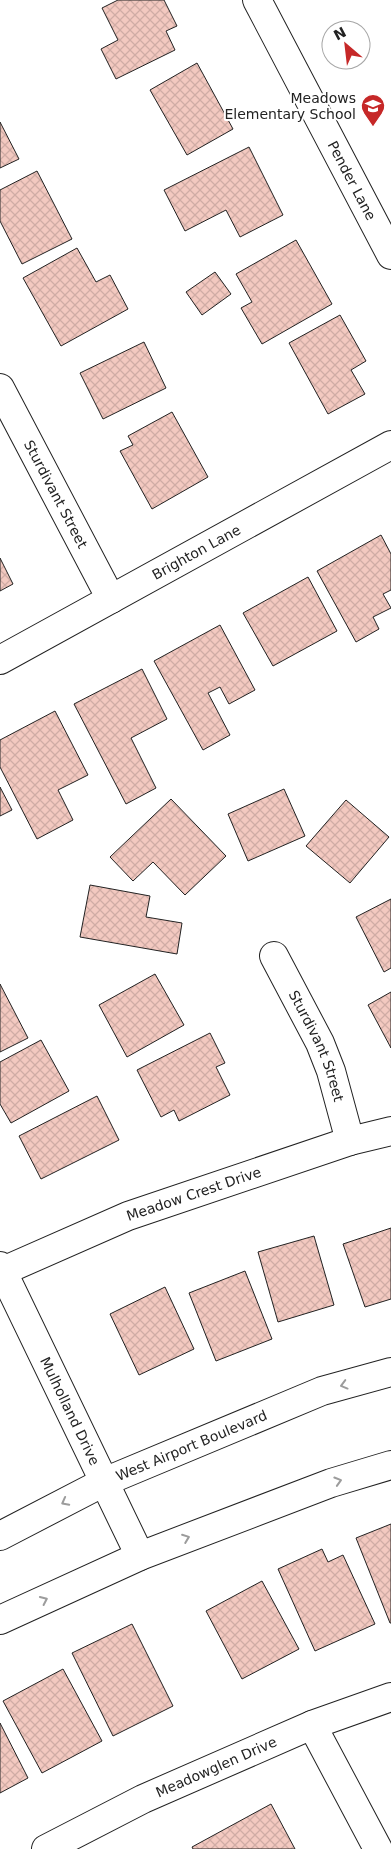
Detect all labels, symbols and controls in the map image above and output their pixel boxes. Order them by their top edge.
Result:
north arrow [321,20,371,70]
text: N [331,24,349,43]
place label: Meadows Elementary School [224,90,356,122]
school or university icon: Meadows Elementary School [360,93,386,127]
street label: Pender Lane [325,138,379,223]
street label: Sturdivant Street [21,437,91,551]
street label: Brighton Lane [149,521,243,583]
street label: Sturdivant Street [286,988,347,1104]
street label: Meadow Crest Drive [124,1164,263,1224]
street label: Mulholland Drive [37,1354,103,1468]
one-way arrow [340,1379,349,1389]
street label: West Airport Boulevard [114,1407,269,1484]
one-way arrow [333,1477,342,1487]
one-way arrow [62,1496,71,1506]
one-way arrow [181,1534,190,1544]
one-way arrow [39,1596,48,1606]
street label: Meadowglen Drive [153,1733,279,1800]

